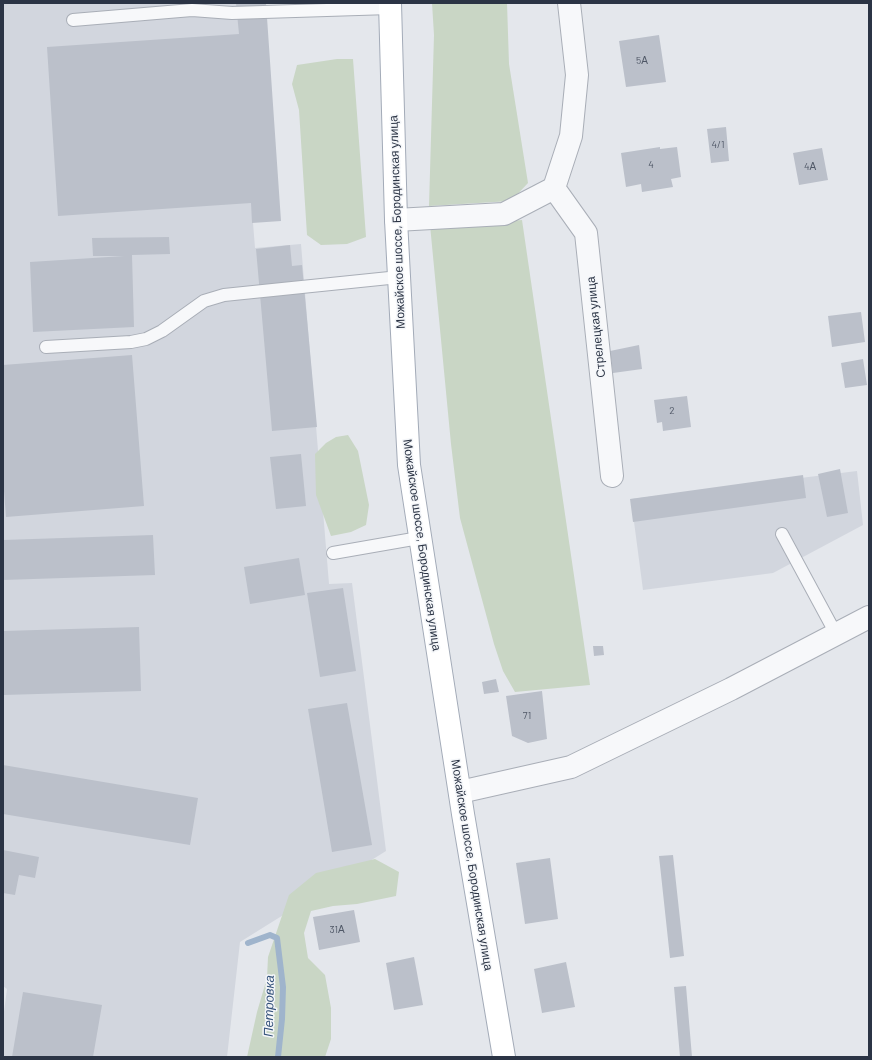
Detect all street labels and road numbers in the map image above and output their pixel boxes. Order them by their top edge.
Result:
street label: Можайское шоссе, Бородинская улица [386,115,408,329]
street label: Стрелецкая улица [584,276,608,378]
street label: Можайское шоссе, Бородинская улица [400,438,444,652]
street label: Можайское шоссе, Бородинская улица [448,758,496,972]

